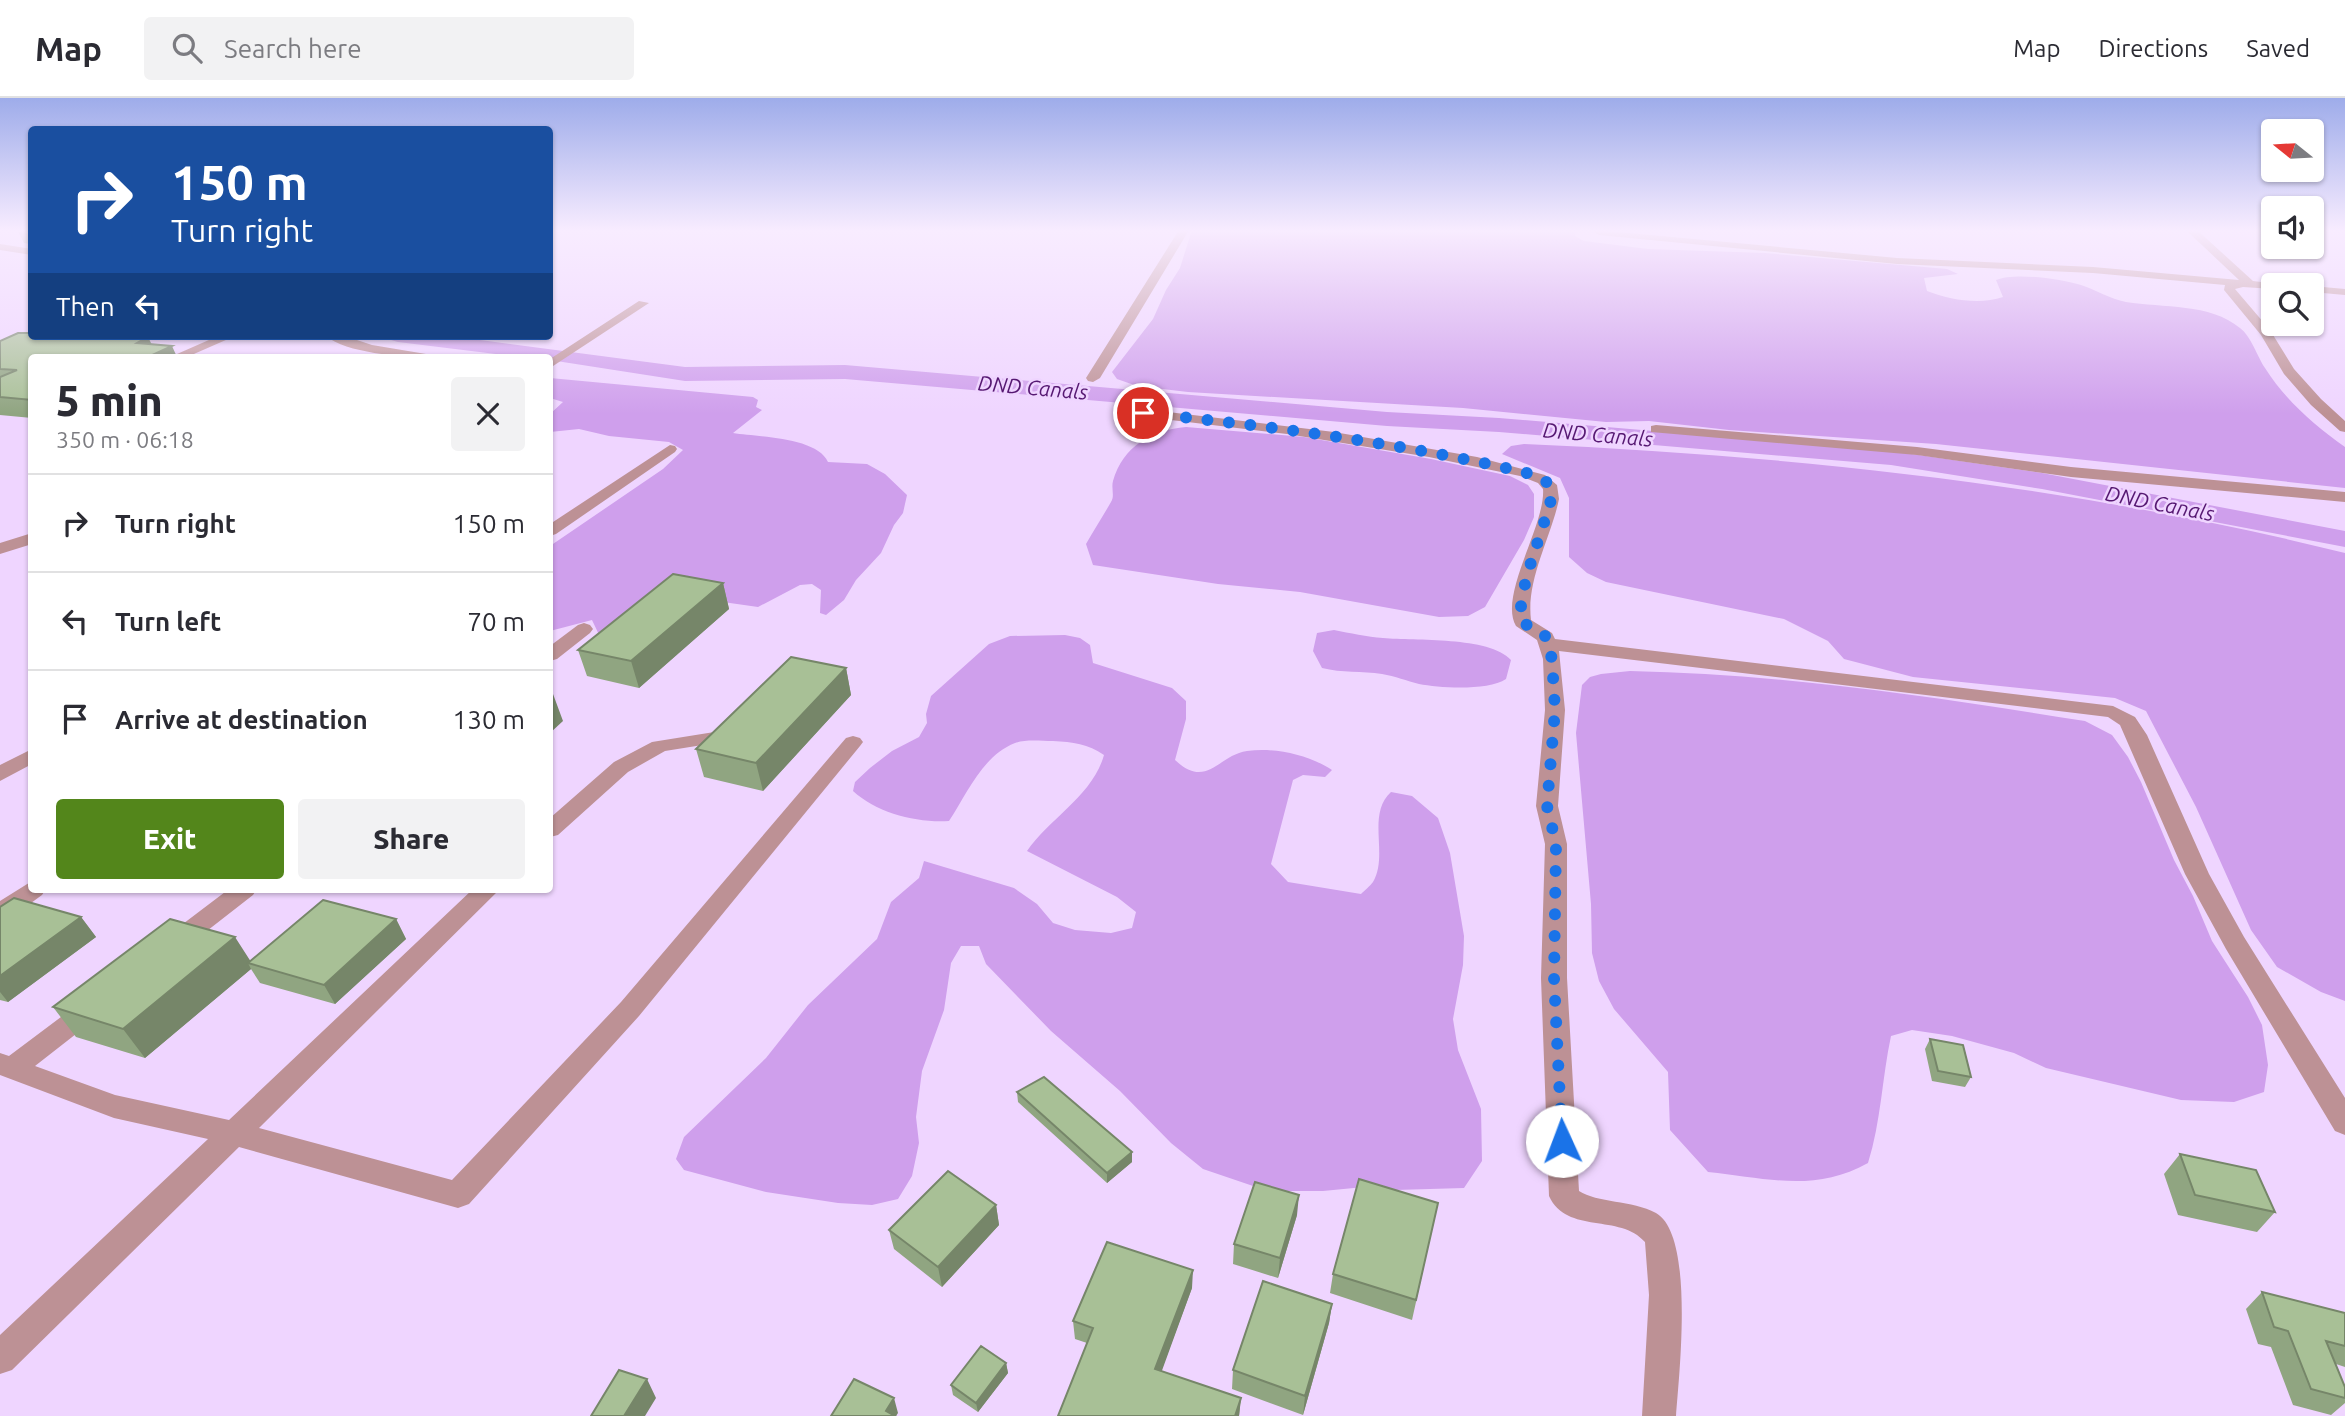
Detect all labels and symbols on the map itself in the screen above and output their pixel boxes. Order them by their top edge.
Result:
north arrow [2261,119,2324,182]
water label: DND Canals [977,370,1089,404]
pin [1113,383,1173,443]
water label: DND Canals [1542,417,1654,451]
water label: DND Canals [2103,481,2217,525]
position arrow [1525,1104,1599,1178]

